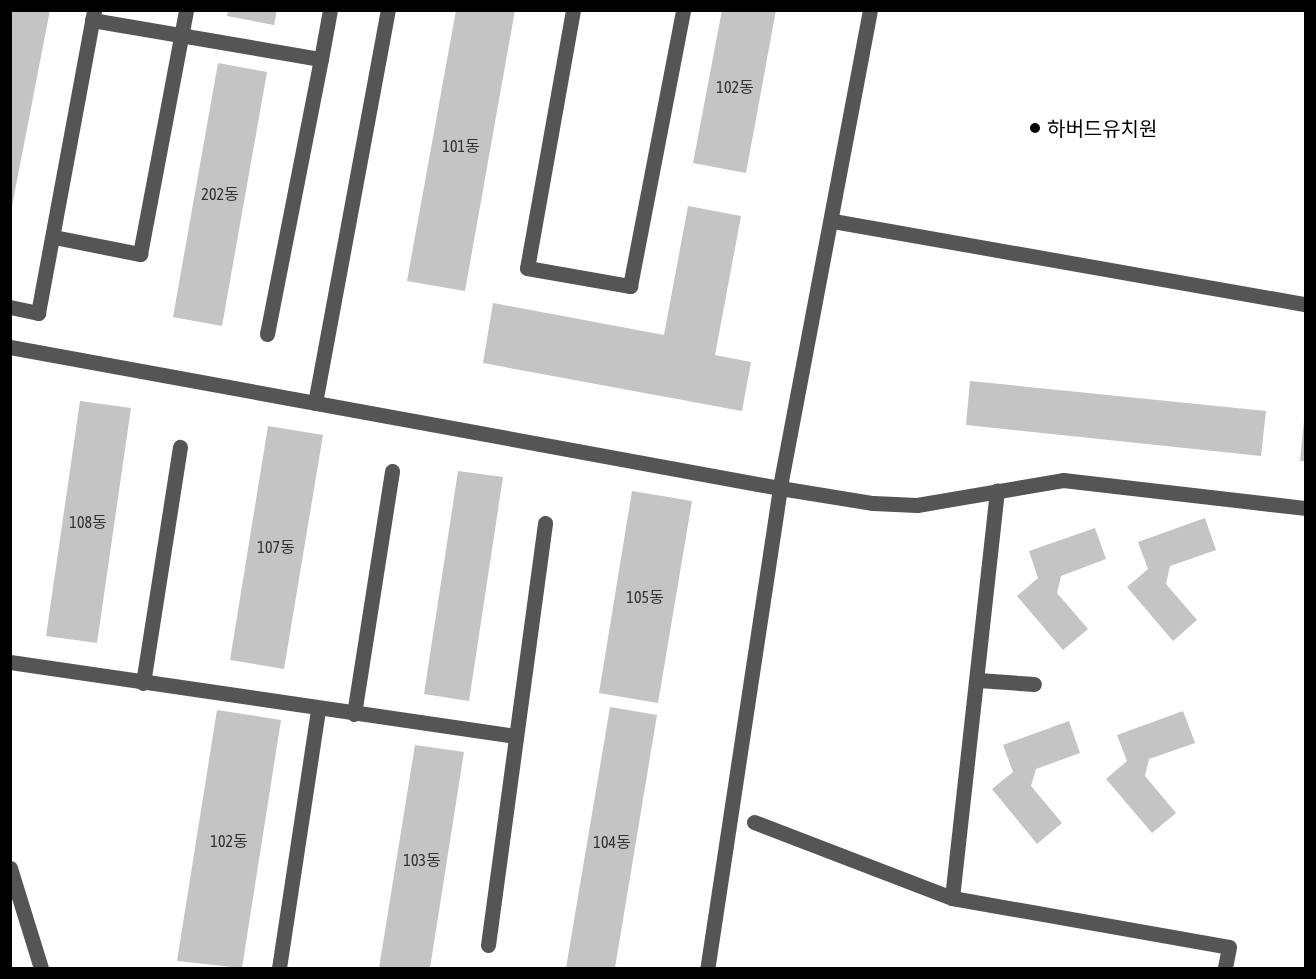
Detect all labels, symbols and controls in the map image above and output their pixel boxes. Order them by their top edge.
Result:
house number: 102동 [716,77,754,97]
place label: 하버드유치원 [1047,116,1157,140]
marker: 하버드유치원 [1028,121,1042,135]
house number: 101동 [442,136,480,156]
house number: 202동 [201,184,239,204]
house number: 108동 [69,512,107,532]
house number: 107동 [257,537,295,557]
house number: 105동 [626,587,664,607]
house number: 102동 [210,831,248,851]
house number: 104동 [593,832,631,852]
house number: 103동 [403,850,441,870]

